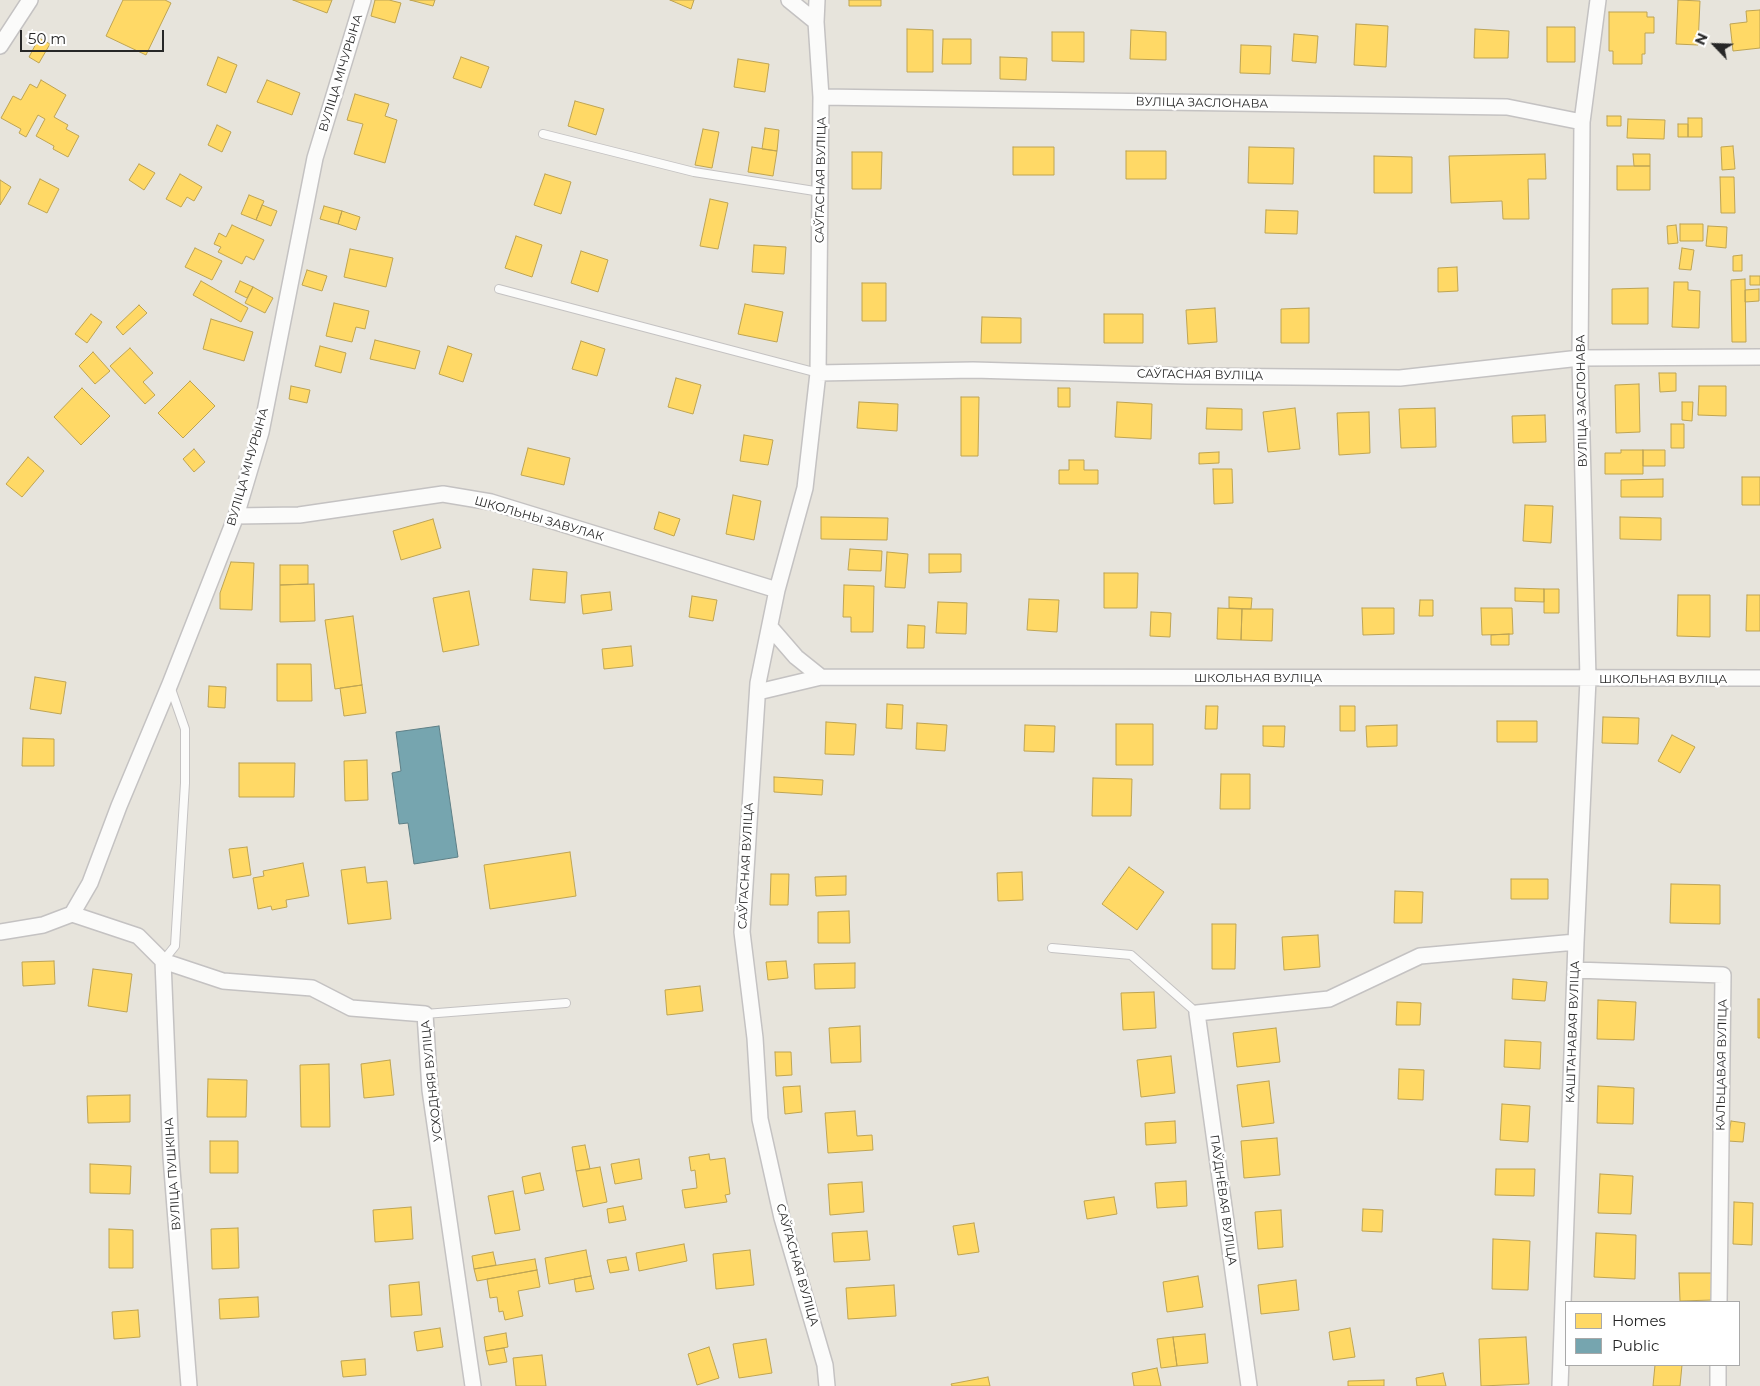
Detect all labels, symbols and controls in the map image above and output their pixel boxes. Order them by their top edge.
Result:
street label: ВУЛІЦА МІЧУРЫНА [316,12,366,134]
scale bar [22,20,166,52]
north arrow [1690,20,1740,70]
text: 50 m [28,29,66,48]
text: N [1691,30,1712,48]
street label: ВУЛІЦА ЗАСЛОНАВА [1136,95,1268,111]
street label: САЎГАСНАЯ ВУЛІЦА [813,117,829,243]
street label: ВУЛІЦА ЗАСЛОНАВА [1574,335,1590,467]
street label: САЎГАСНАЯ ВУЛІЦА [1137,367,1263,383]
street label: ВУЛІЦА МІЧУРЫНА [224,406,272,528]
street label: ШКОЛЬНЫ ЗАВУЛАК [473,494,605,544]
street label: ШКОЛЬНАЯ ВУЛІЦА [1194,671,1322,685]
street label: ШКОЛЬНАЯ ВУЛІЦА [1599,672,1727,686]
street label: САЎГАСНАЯ ВУЛІЦА [735,802,757,930]
street label: КАШТАНАВАЯ ВУЛІЦА [1563,961,1583,1103]
street label: КАЛЬЦАВАЯ ВУЛІЦА [1714,999,1730,1131]
street label: УСХОДНЯЯ ВУЛІЦА [418,1020,446,1142]
street label: ВУЛІЦА ПУШКІНА [162,1117,184,1231]
street label: ПАЎДНЁВАЯ ВУЛІЦА [1207,1134,1239,1266]
street label: САЎГАСНАЯ ВУЛІЦА [773,1202,821,1328]
legend [1565,1301,1740,1366]
text: Homes [1612,1311,1666,1330]
text: Public [1612,1336,1660,1355]

